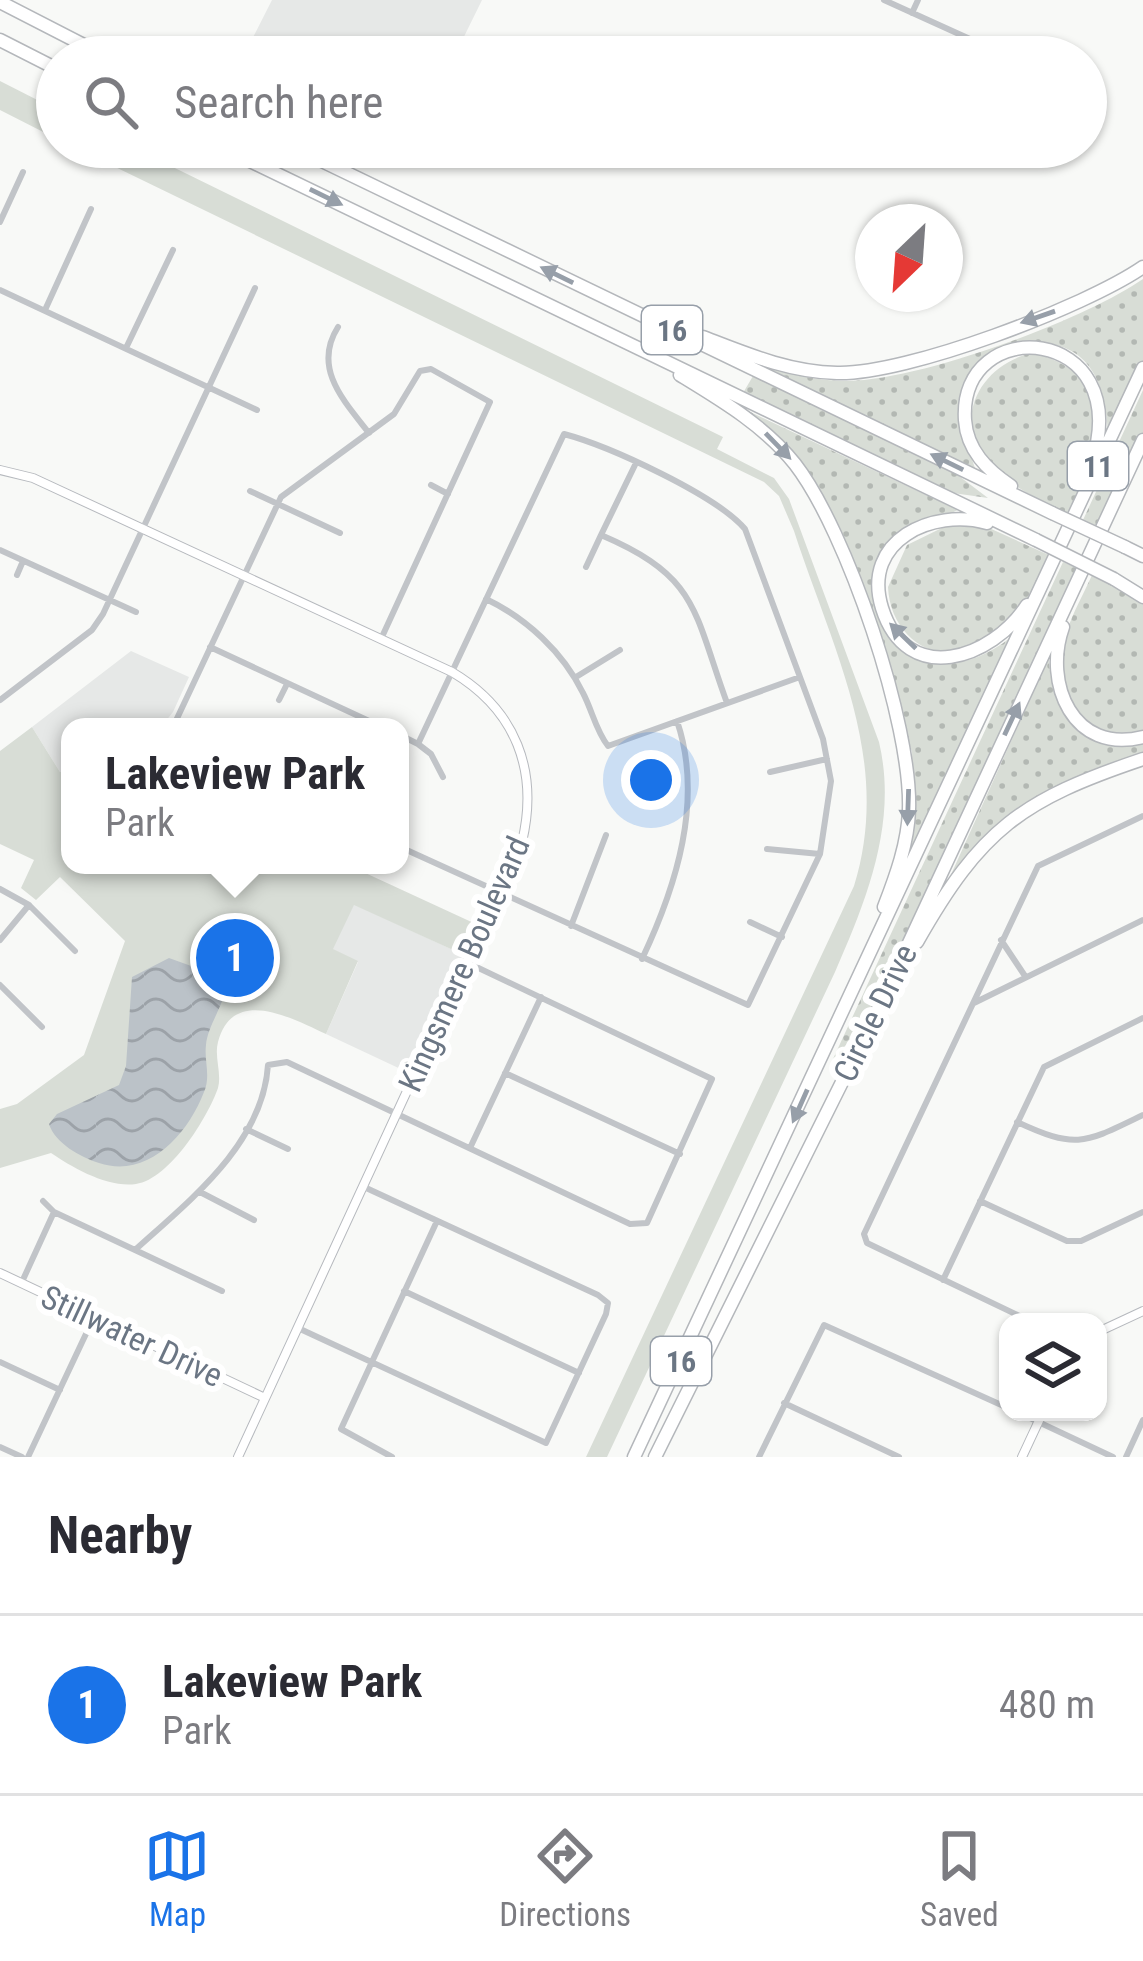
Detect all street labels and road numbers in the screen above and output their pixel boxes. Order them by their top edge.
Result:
road number: 16 [642,306,702,354]
road number: 11 [1068,442,1128,490]
street label: Kingsmere Boulevard [390,830,538,1098]
street label: Circle Drive [825,938,925,1088]
street label: Stillwater Drive [35,1277,229,1395]
road number: 16 [651,1337,711,1385]

